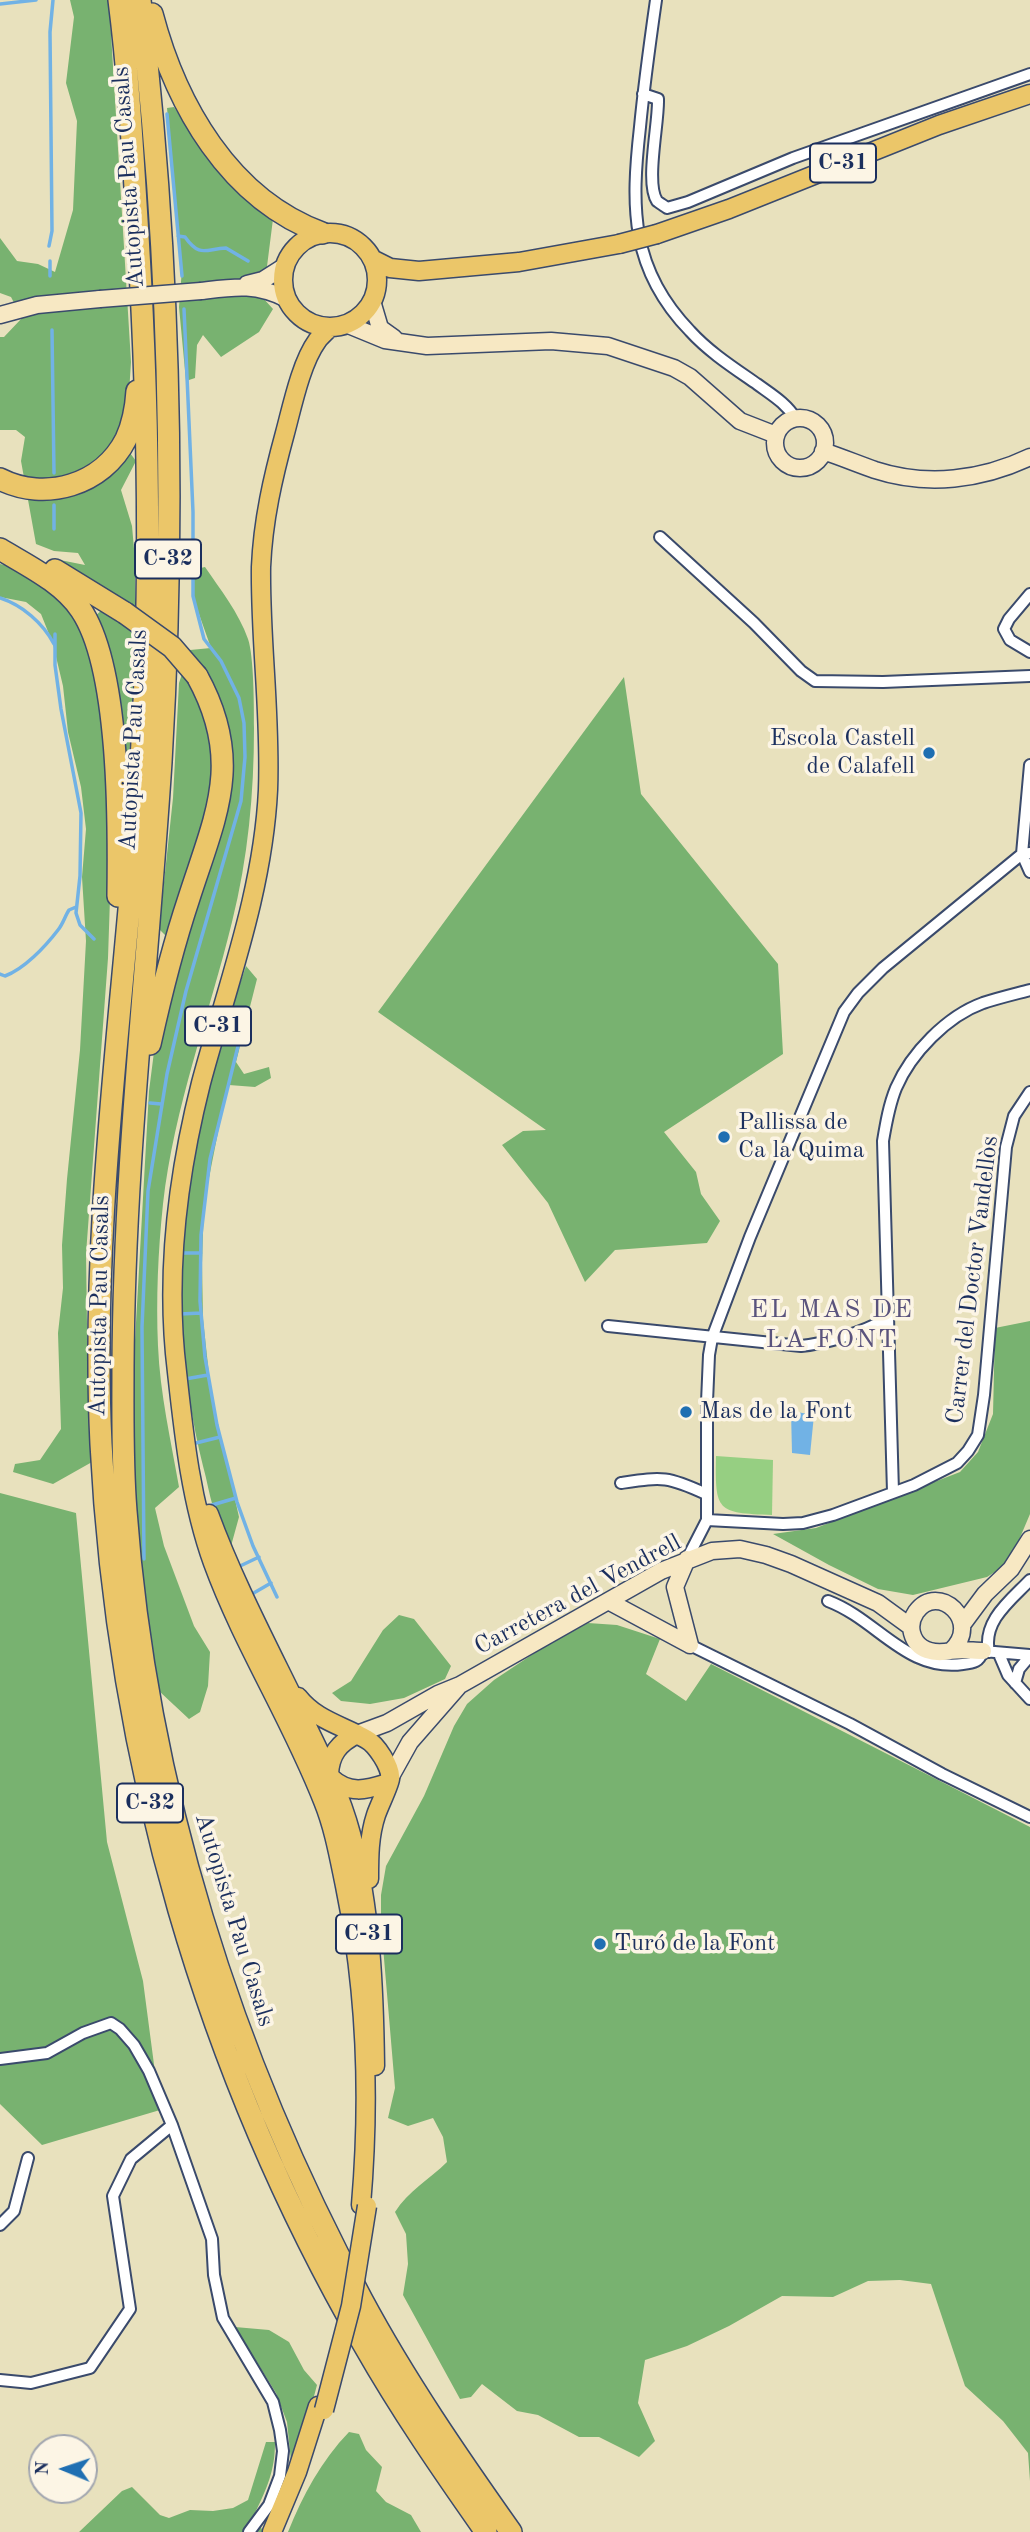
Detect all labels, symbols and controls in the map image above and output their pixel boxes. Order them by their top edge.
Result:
street label: Autopista Pau Casals [107,66,151,288]
road number: C-31 [810,144,876,182]
road number: C-32 [135,540,201,579]
street label: Autopista Pau Casals [114,629,154,851]
place label: Escola Castell de Calafell [770,725,915,781]
marker: Escola Castell de Calafell [921,745,937,761]
road number: C-31 [185,1007,251,1046]
place label: Pallissa de Ca la Quima [738,1109,865,1165]
marker: Pallissa de Ca la Quima [716,1129,732,1145]
street label: Carrer del Doctor Vandellòs [941,1134,1005,1426]
street label: Autopista Pau Casals [84,1195,116,1417]
district label: EL MAS DE LA FONT [751,1294,913,1356]
place label: Mas de la Font [700,1398,852,1426]
marker: Mas de la Font [678,1404,694,1420]
street label: Carretera del Vendrell [470,1528,686,1662]
road number: C-32 [117,1784,183,1822]
street label: Autopista Pau Casals [188,1810,280,2030]
road number: C-31 [336,1914,402,1954]
place label: Turó de la Font [614,1930,776,1958]
marker: Turó de la Font [592,1936,608,1952]
north arrow [28,2434,98,2504]
text: N [34,2461,53,2476]

